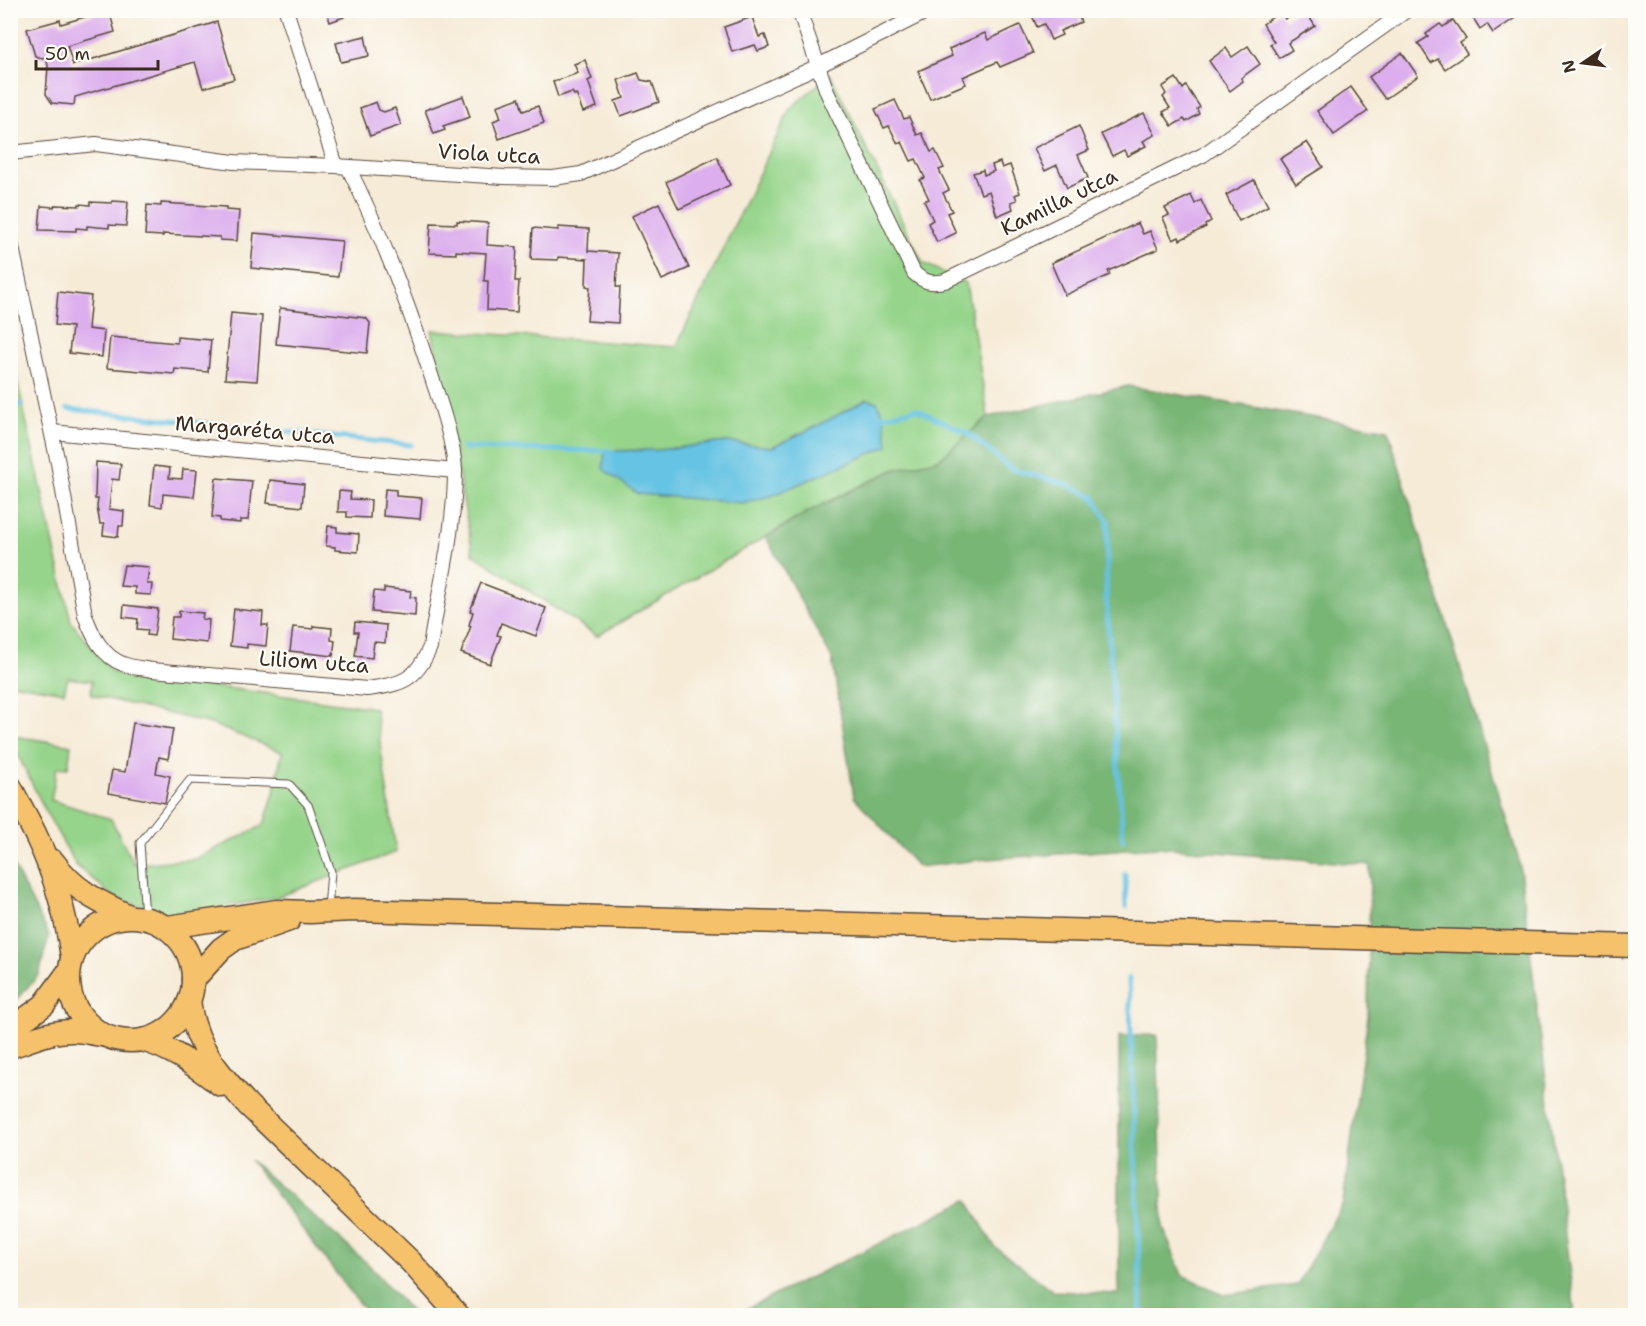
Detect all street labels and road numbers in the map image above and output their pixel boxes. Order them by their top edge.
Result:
street label: Viola utca [437,137,541,171]
street label: Kamilla utca [996,162,1122,242]
street label: Margaréta utca [174,409,336,451]
street label: Liliom utca [258,644,370,680]

